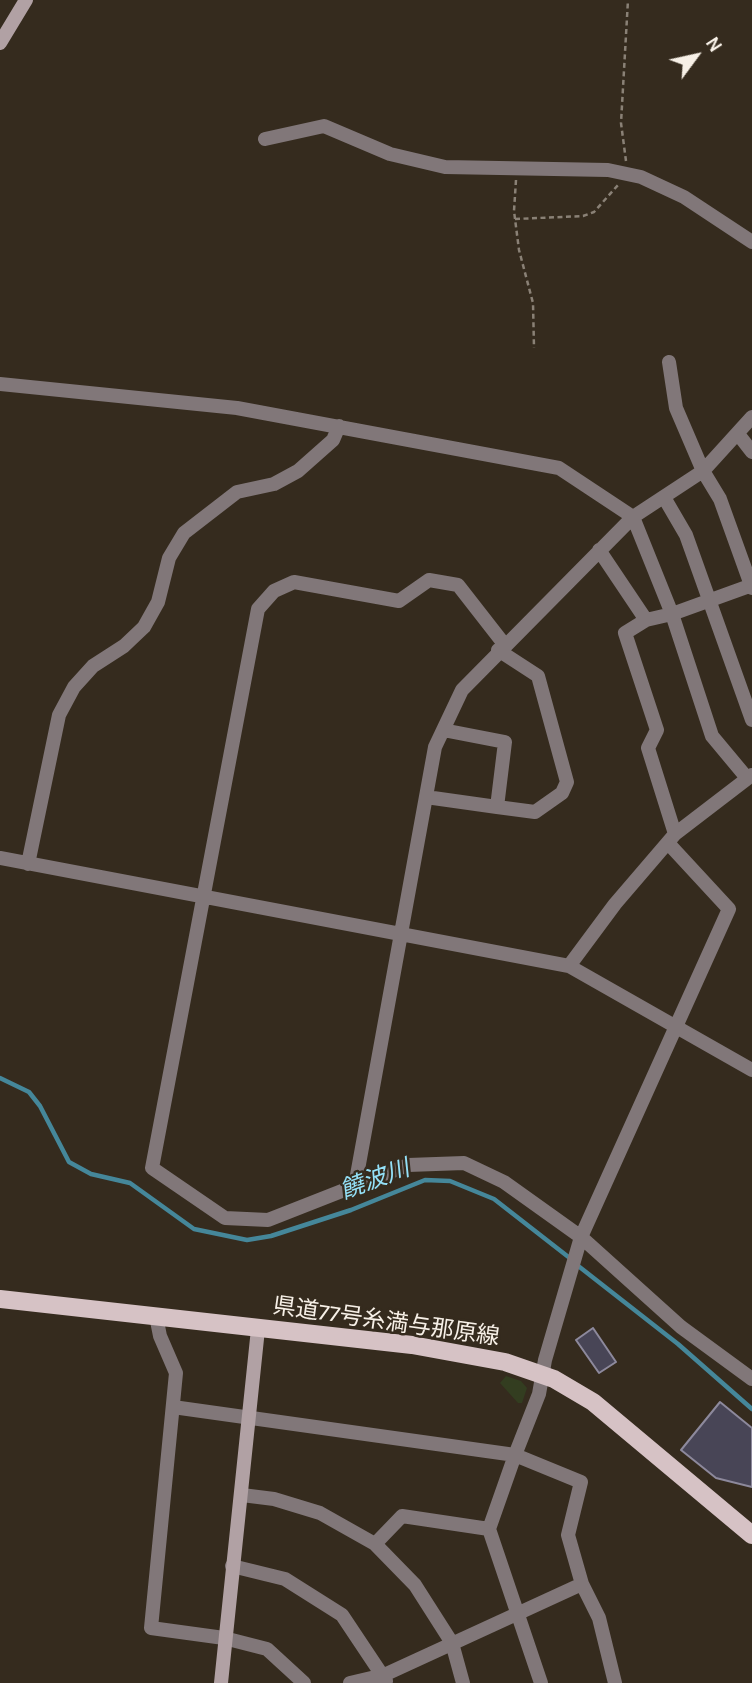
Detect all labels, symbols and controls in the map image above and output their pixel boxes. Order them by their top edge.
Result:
north arrow [661,21,731,91]
text: N [701,33,727,56]
water label: 饒波川 [336,1154,414,1206]
street label: 県道77号糸満与那原線 [271,1292,501,1352]

